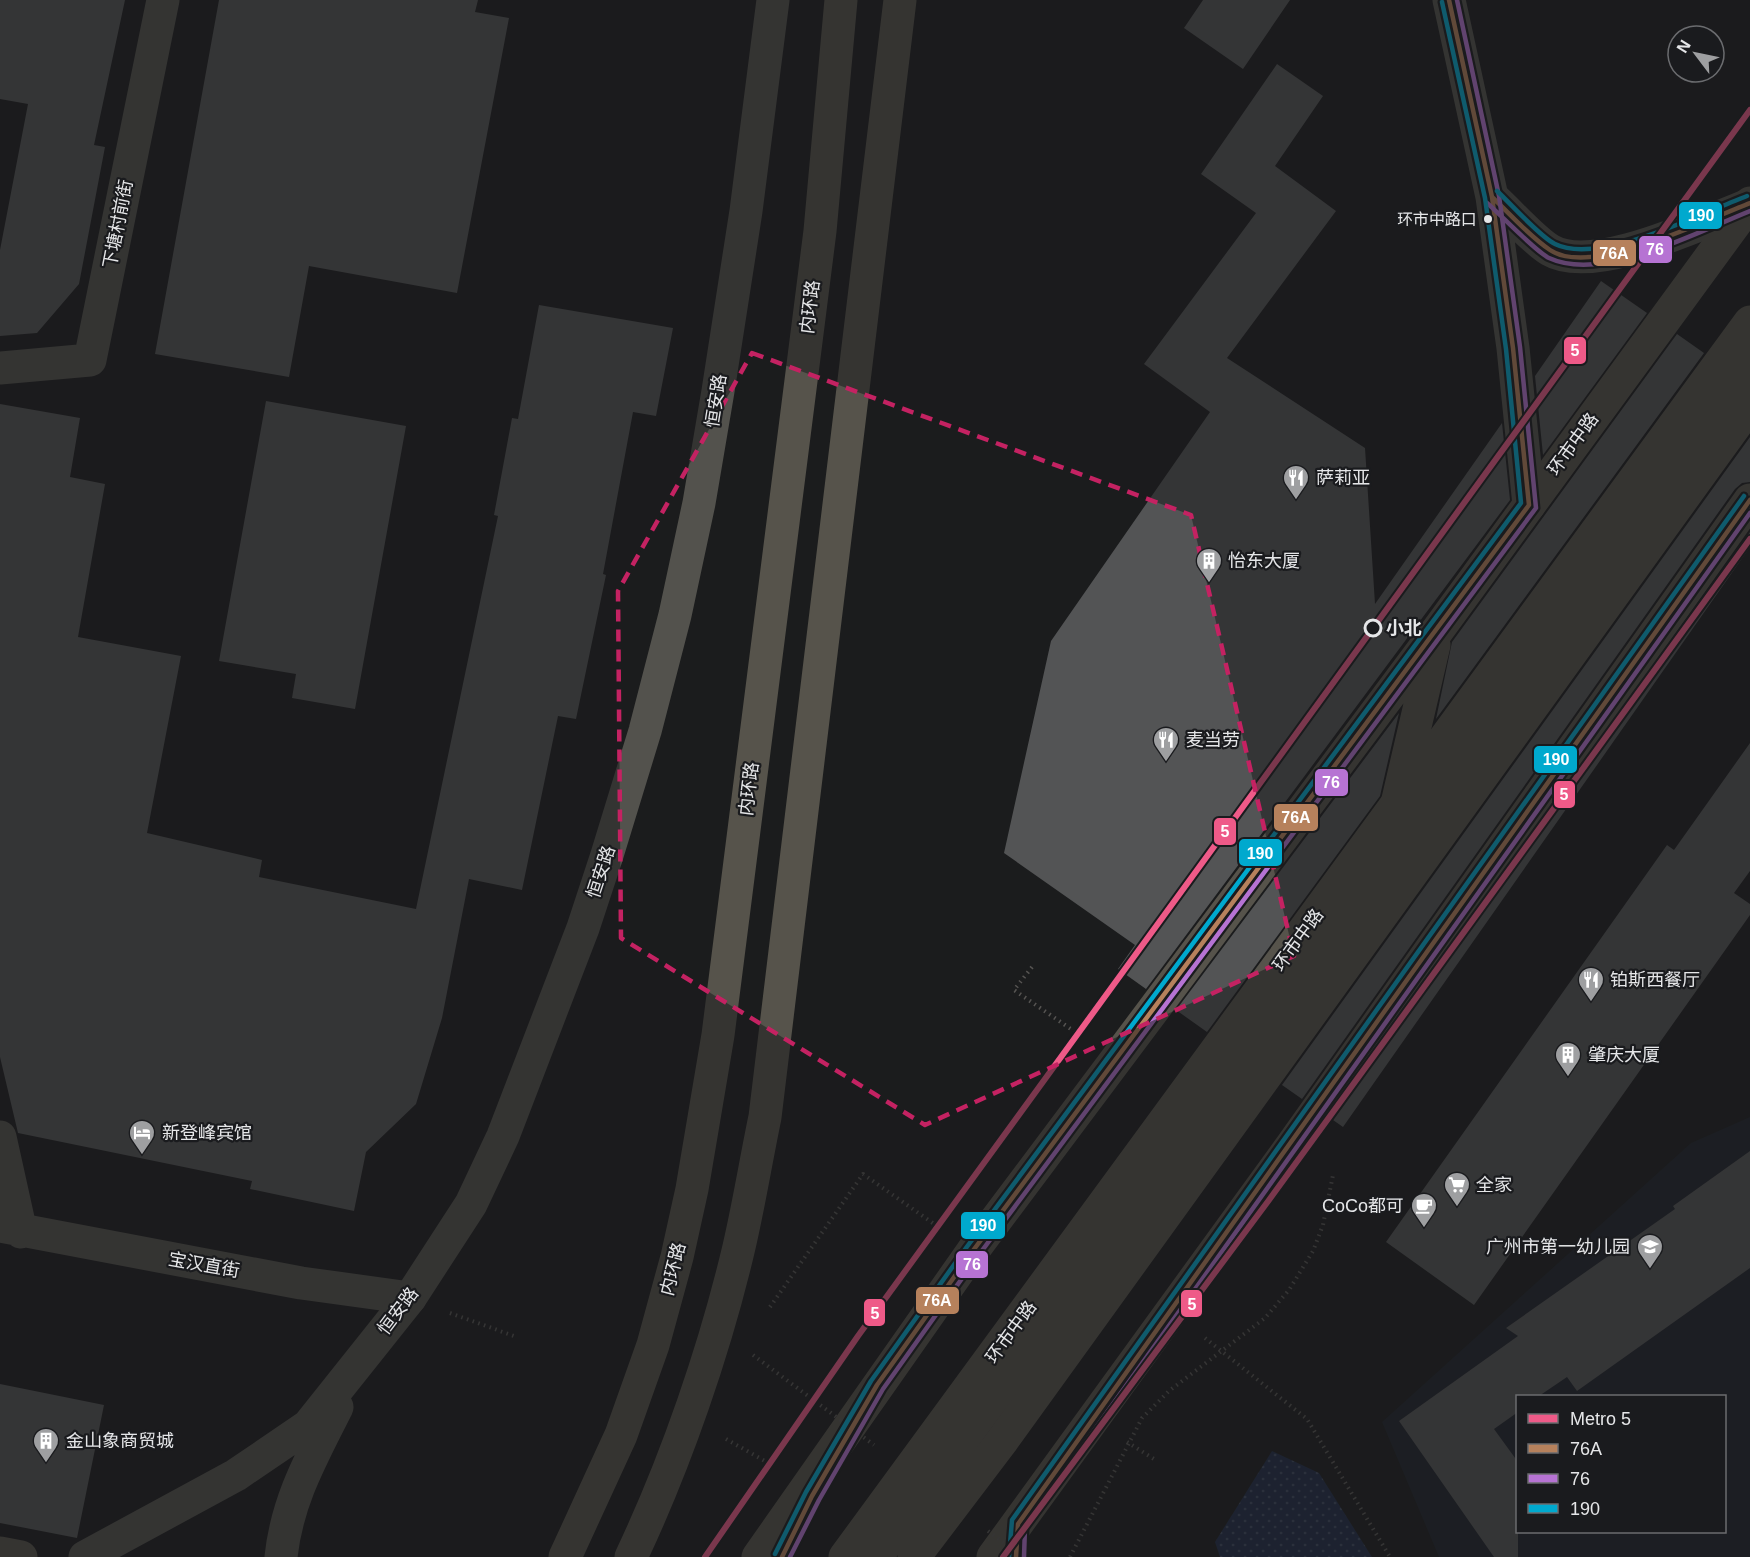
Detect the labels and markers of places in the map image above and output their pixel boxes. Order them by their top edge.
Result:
place label: 环市中路口 [1397,211,1477,228]
marker: 环市中路口 [1482,213,1494,225]
restaurant icon: 萨莉亚 [1281,463,1311,501]
place label: 萨莉亚 [1316,468,1370,488]
building icon: 怡东大厦 [1194,546,1224,584]
place label: 怡东大厦 [1228,551,1300,571]
place label: 小北 [1386,618,1422,638]
marker: 小北 [1364,619,1382,637]
restaurant icon: 麦当劳 [1151,725,1181,763]
place label: 麦当劳 [1186,730,1240,750]
restaurant icon: 铂斯西餐厅 [1576,965,1606,1003]
place label: 铂斯西餐厅 [1610,970,1700,990]
building icon: 肇庆大厦 [1553,1040,1583,1078]
place label: 肇庆大厦 [1588,1045,1660,1065]
hotel icon: 新登峰宾馆 [127,1118,157,1156]
place label: 新登峰宾馆 [162,1123,252,1143]
supermarket icon: 全家 [1442,1170,1472,1208]
place label: 全家 [1476,1175,1512,1195]
cafe icon: CoCo都可 [1409,1191,1439,1229]
place label: CoCo都可 [1322,1196,1404,1216]
school or university icon: 广州市第一幼儿园 [1635,1232,1665,1270]
place label: 广州市第一幼儿园 [1486,1237,1630,1257]
building icon: 金山象商贸城 [31,1426,61,1464]
place label: 金山象商贸城 [66,1431,174,1451]

